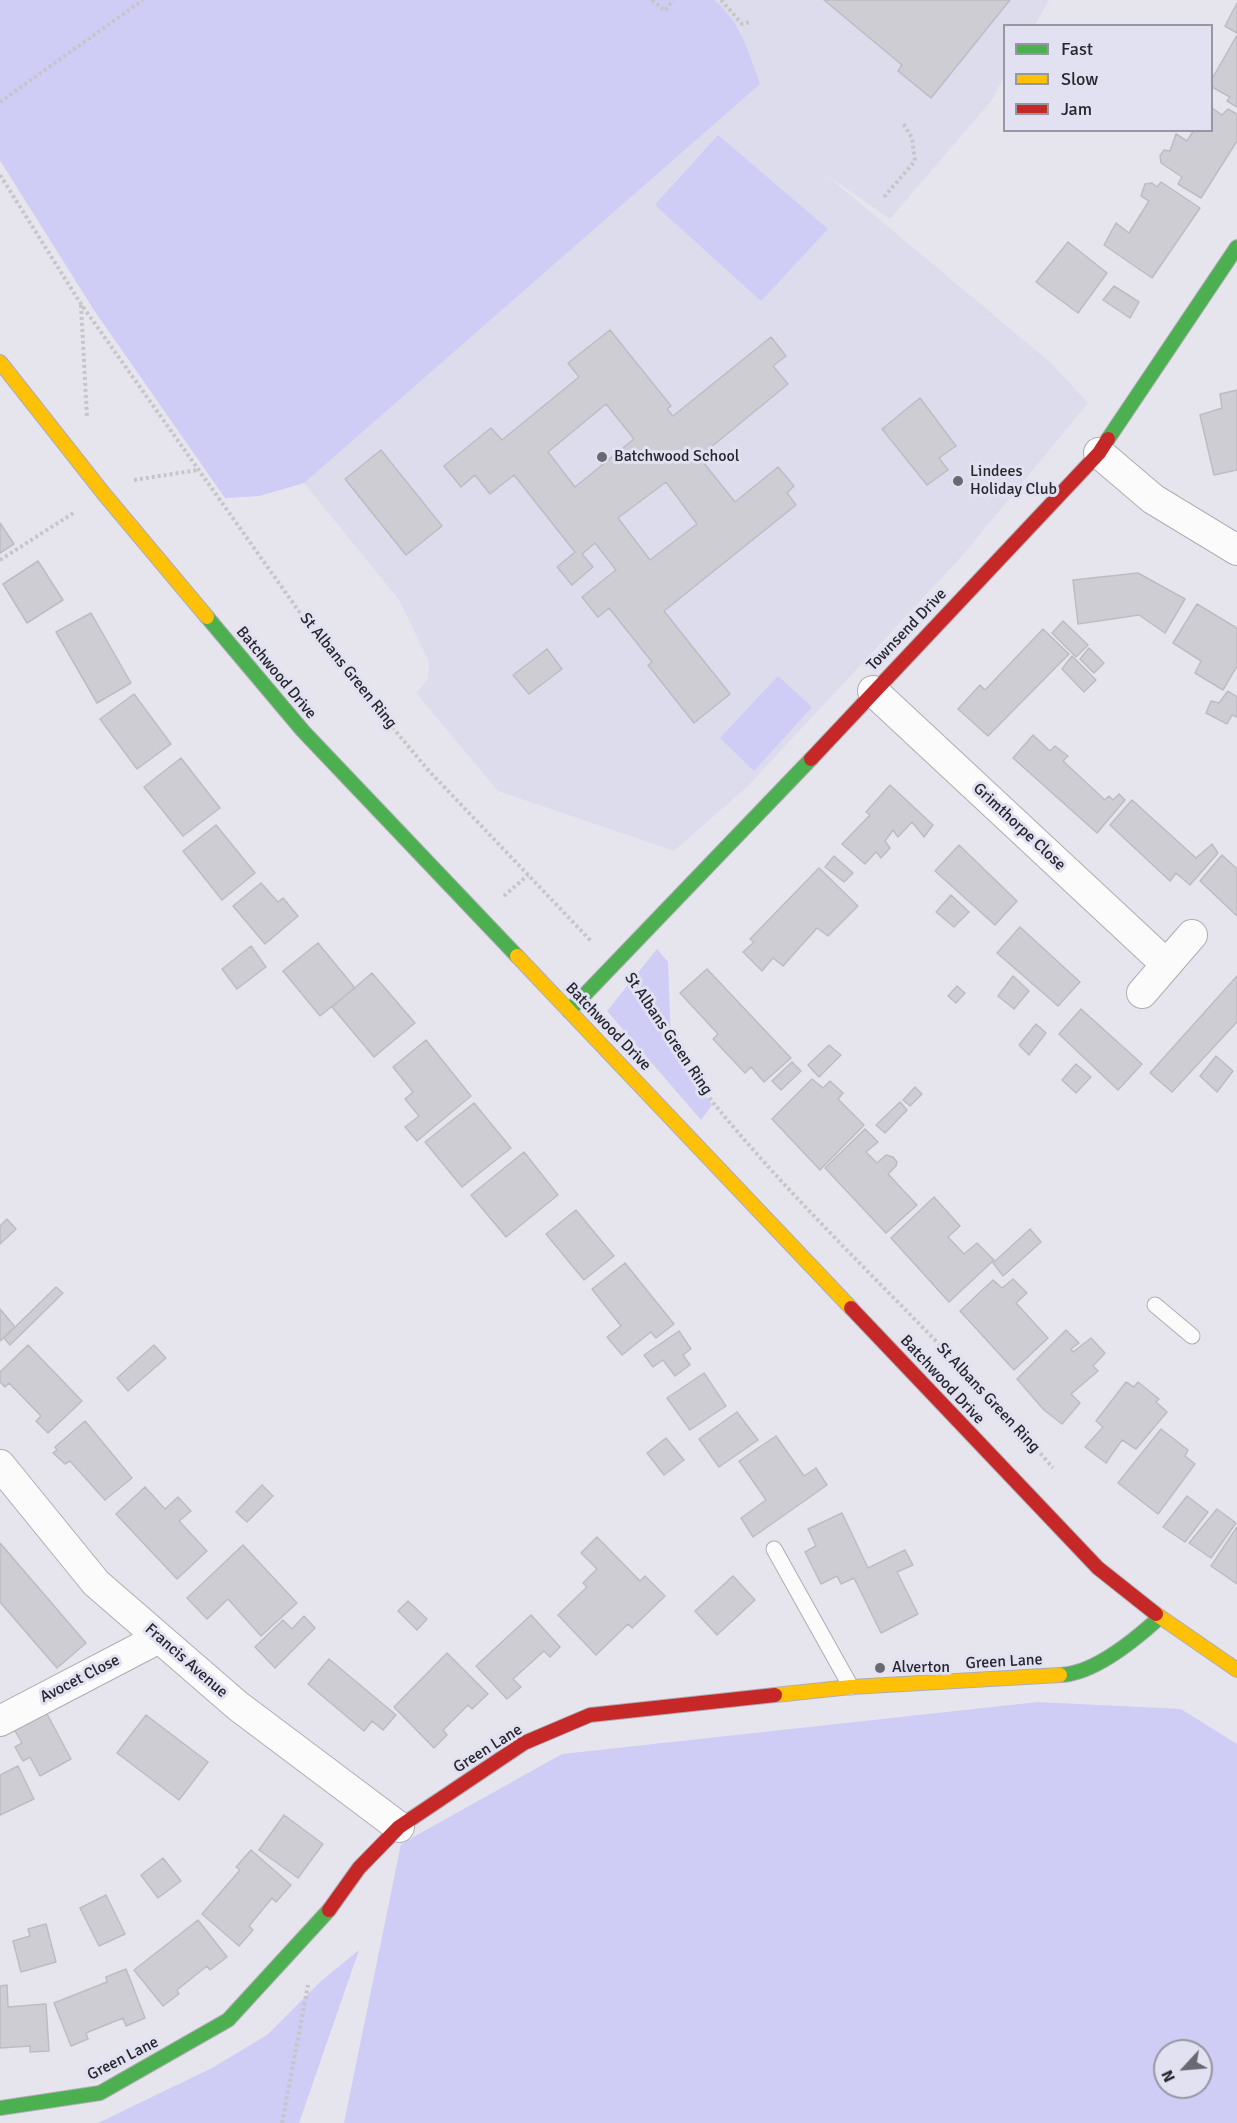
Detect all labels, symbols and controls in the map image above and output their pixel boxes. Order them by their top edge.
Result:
legend [1003,24,1213,132]
text: Fast [1061,38,1093,60]
text: Slow [1061,68,1098,90]
text: Jam [1061,98,1092,120]
place label: Batchwood School [614,447,740,467]
marker: Batchwood School [595,450,609,464]
place label: Lindees Holiday Club [970,462,1057,500]
marker: Lindees Holiday Club [951,474,965,488]
street label: Townsend Drive [863,585,951,675]
street label: St Albans Green Ring [295,609,401,733]
street label: Batchwood Drive [232,623,320,723]
street label: Grimthorpe Close [969,779,1069,875]
street label: St Albans Green Ring [620,969,716,1099]
street label: Batchwood Drive [561,979,655,1075]
street label: Batchwood Drive [896,1331,988,1429]
street label: St Albans Green Ring [932,1339,1044,1457]
street label: Francis Avenue [141,1620,231,1702]
street label: Green Lane [965,1650,1043,1674]
street label: Avocet Close [37,1651,123,1707]
place label: Alverton [892,1658,950,1678]
marker: Alverton [873,1661,887,1675]
street label: Green Lane [450,1720,526,1778]
street label: Green Lane [84,2033,162,2085]
north arrow [1153,2039,1213,2099]
text: N [1157,2067,1180,2085]

